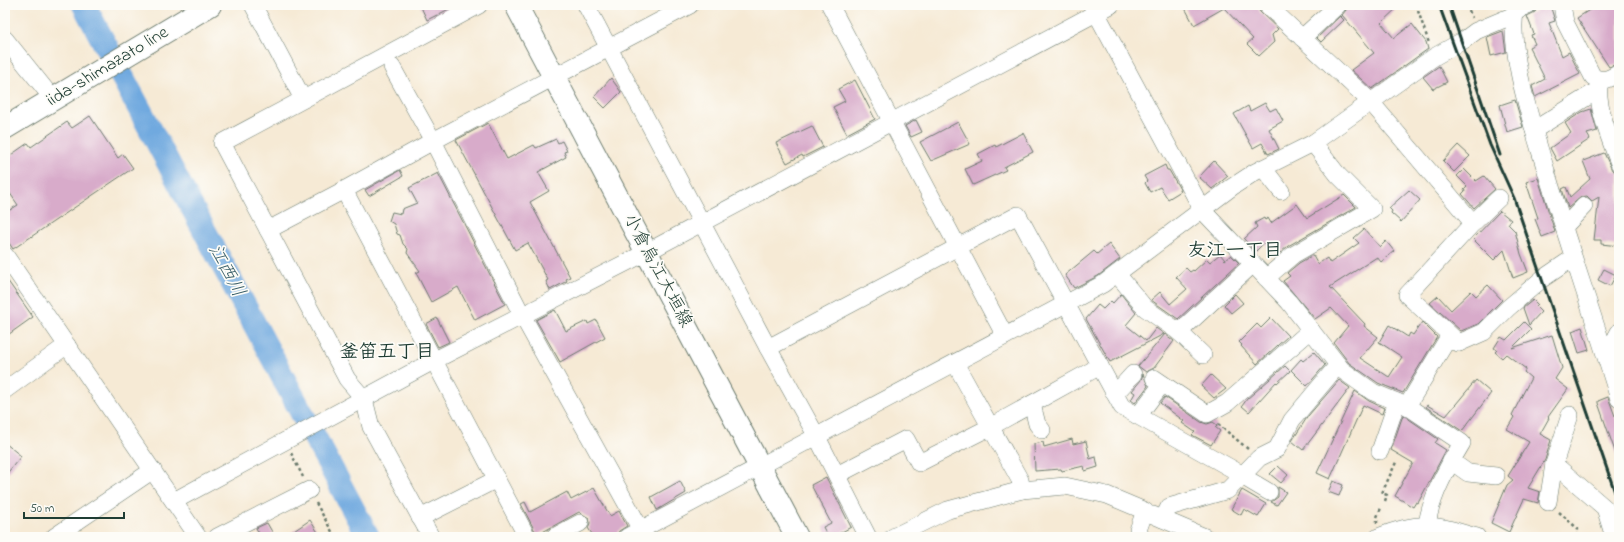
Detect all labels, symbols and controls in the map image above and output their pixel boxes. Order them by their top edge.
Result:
street label: iida-shimazato line [42,20,175,114]
street label: 小倉烏江大垣線 [616,209,698,333]
district label: 友江一丁目 [1187,238,1283,265]
water label: 江西川 [201,239,251,303]
district label: 釜笛五丁目 [339,339,435,366]
scale bar [24,494,124,520]
text: 50 m [30,500,54,518]

